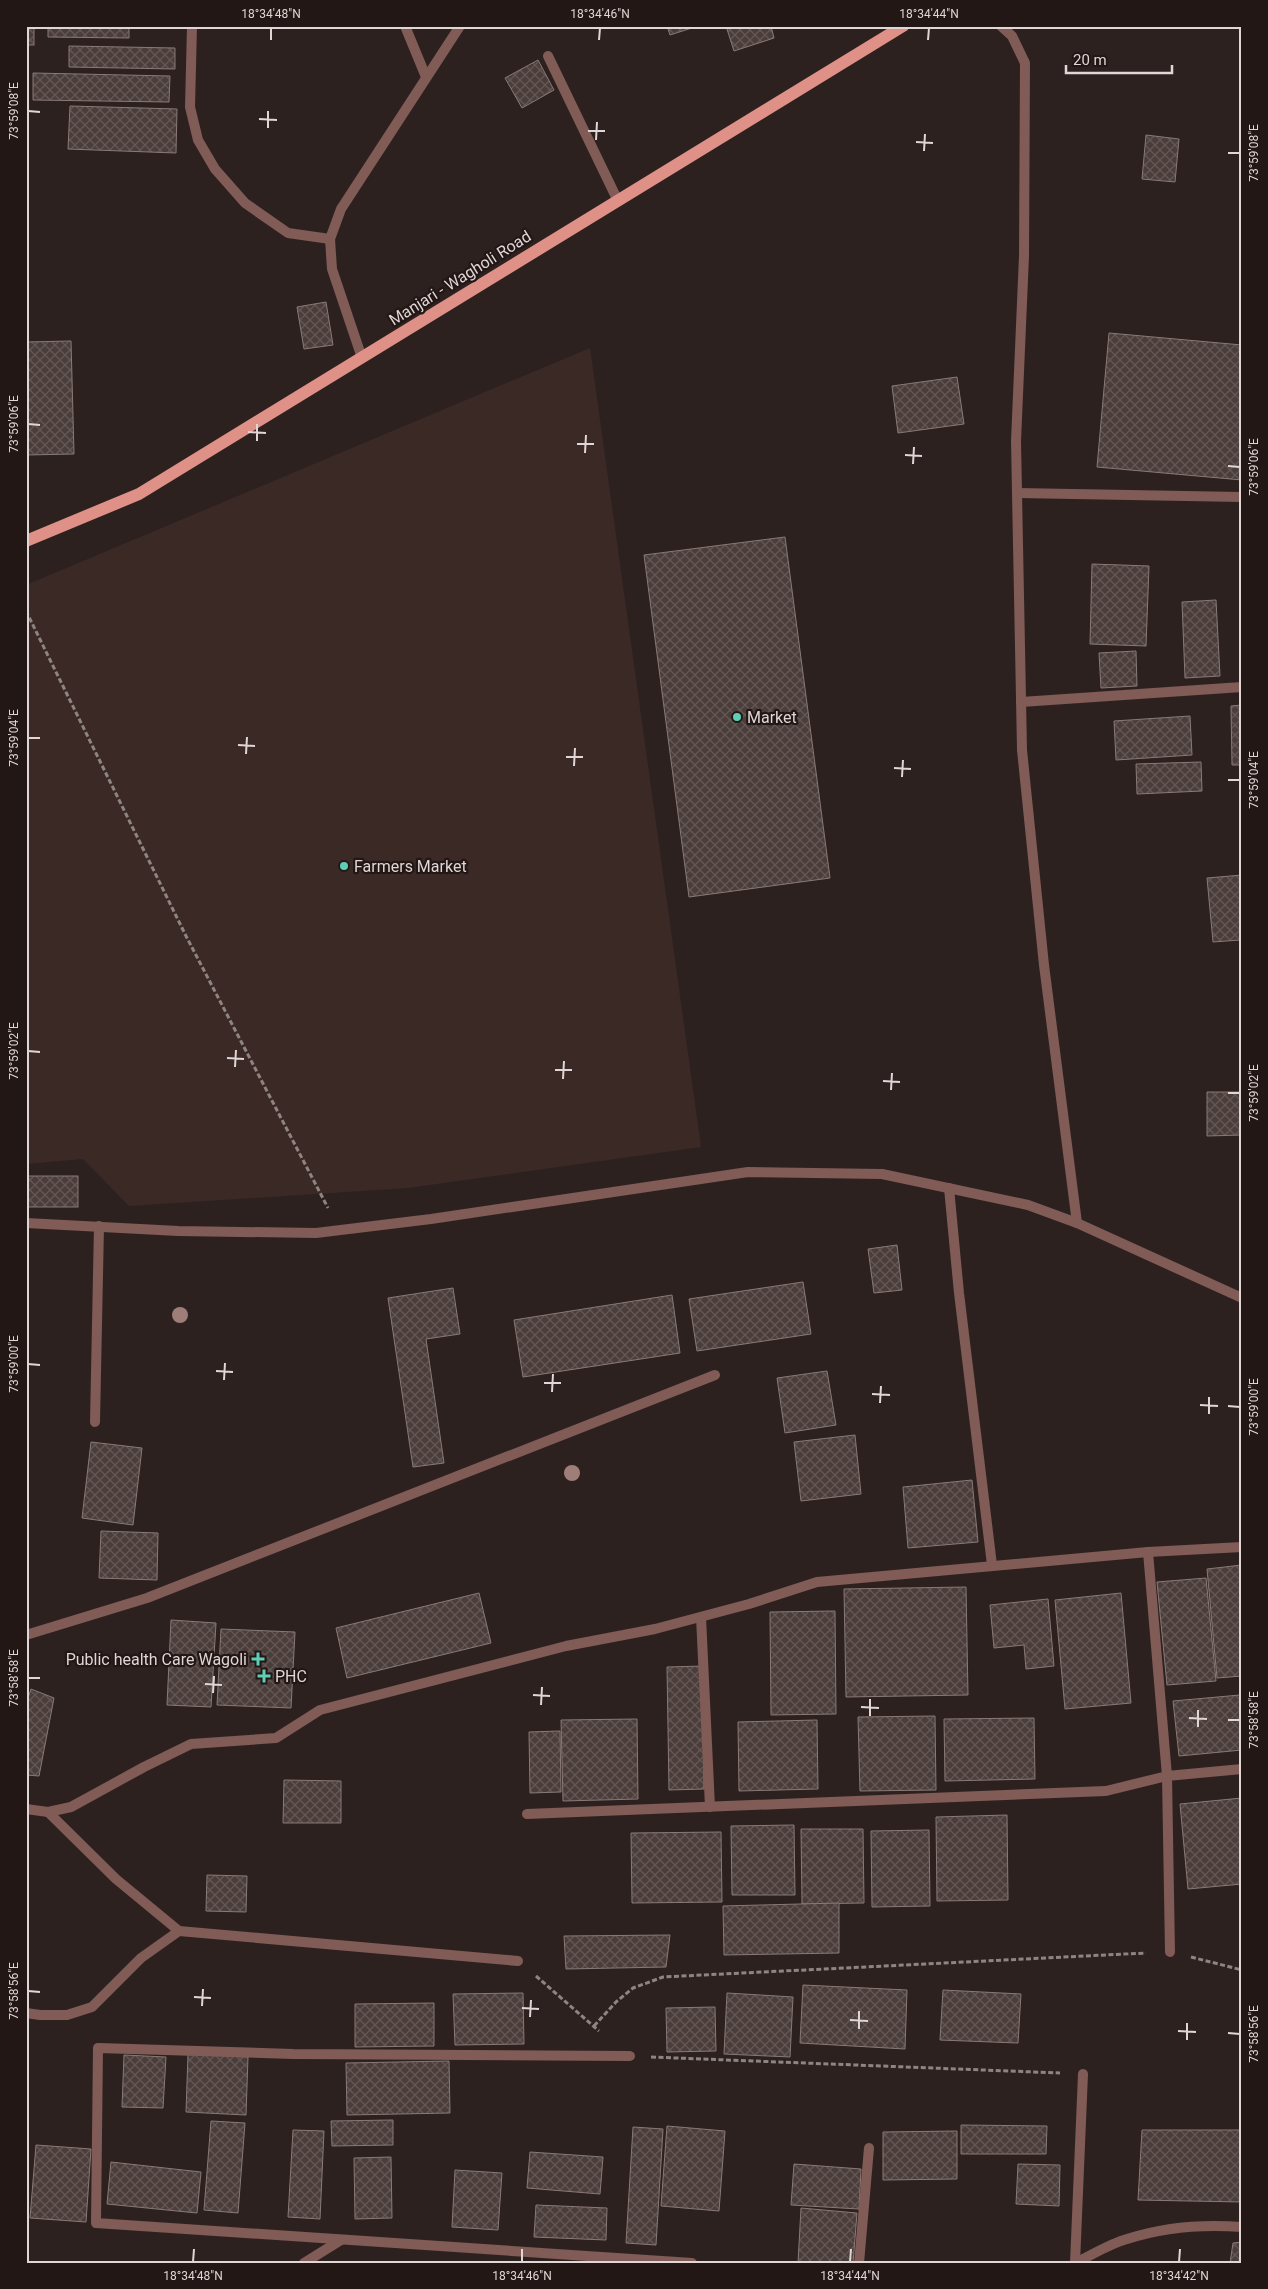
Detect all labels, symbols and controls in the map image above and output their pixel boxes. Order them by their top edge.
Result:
text: 18°34'48"N [241,7,301,21]
text: 18°34'46"N [570,7,630,21]
text: 18°34'44"N [899,7,959,21]
scale bar [1066,42,1172,74]
text: 20 m [1073,51,1107,69]
text: 73°59'08"E [7,82,21,140]
text: 73°59'08"E [1247,124,1261,182]
street label: Manjari - Wagholi Road [386,227,534,329]
text: 73°59'06"E [7,395,21,453]
text: 73°59'06"E [1247,438,1261,496]
place label: Market [747,708,797,727]
text: 73°59'04"E [7,709,21,767]
marker: Market [731,711,743,723]
text: 73°59'04"E [1247,751,1261,809]
place label: Farmers Market [354,857,467,876]
marker: Farmers Market [338,860,350,872]
text: 73°59'02"E [7,1022,21,1080]
text: 73°59'02"E [1247,1064,1261,1122]
text: 73°59'00"E [7,1335,21,1393]
text: 73°59'00"E [1247,1378,1261,1436]
text: 73°58'58"E [7,1649,21,1707]
place label: Public health Care Wagoli [66,1650,247,1669]
marker: Public health Care Wagoli [251,1652,265,1666]
place label: PHC [275,1667,307,1686]
marker: PHC [257,1669,271,1683]
text: 73°58'58"E [1247,1691,1261,1749]
text: 73°58'56"E [7,1962,21,2020]
text: 73°58'56"E [1247,2005,1261,2063]
text: 18°34'48"N [163,2269,223,2283]
text: 18°34'46"N [492,2269,552,2283]
text: 18°34'44"N [820,2269,880,2283]
text: 18°34'42"N [1149,2269,1209,2283]

